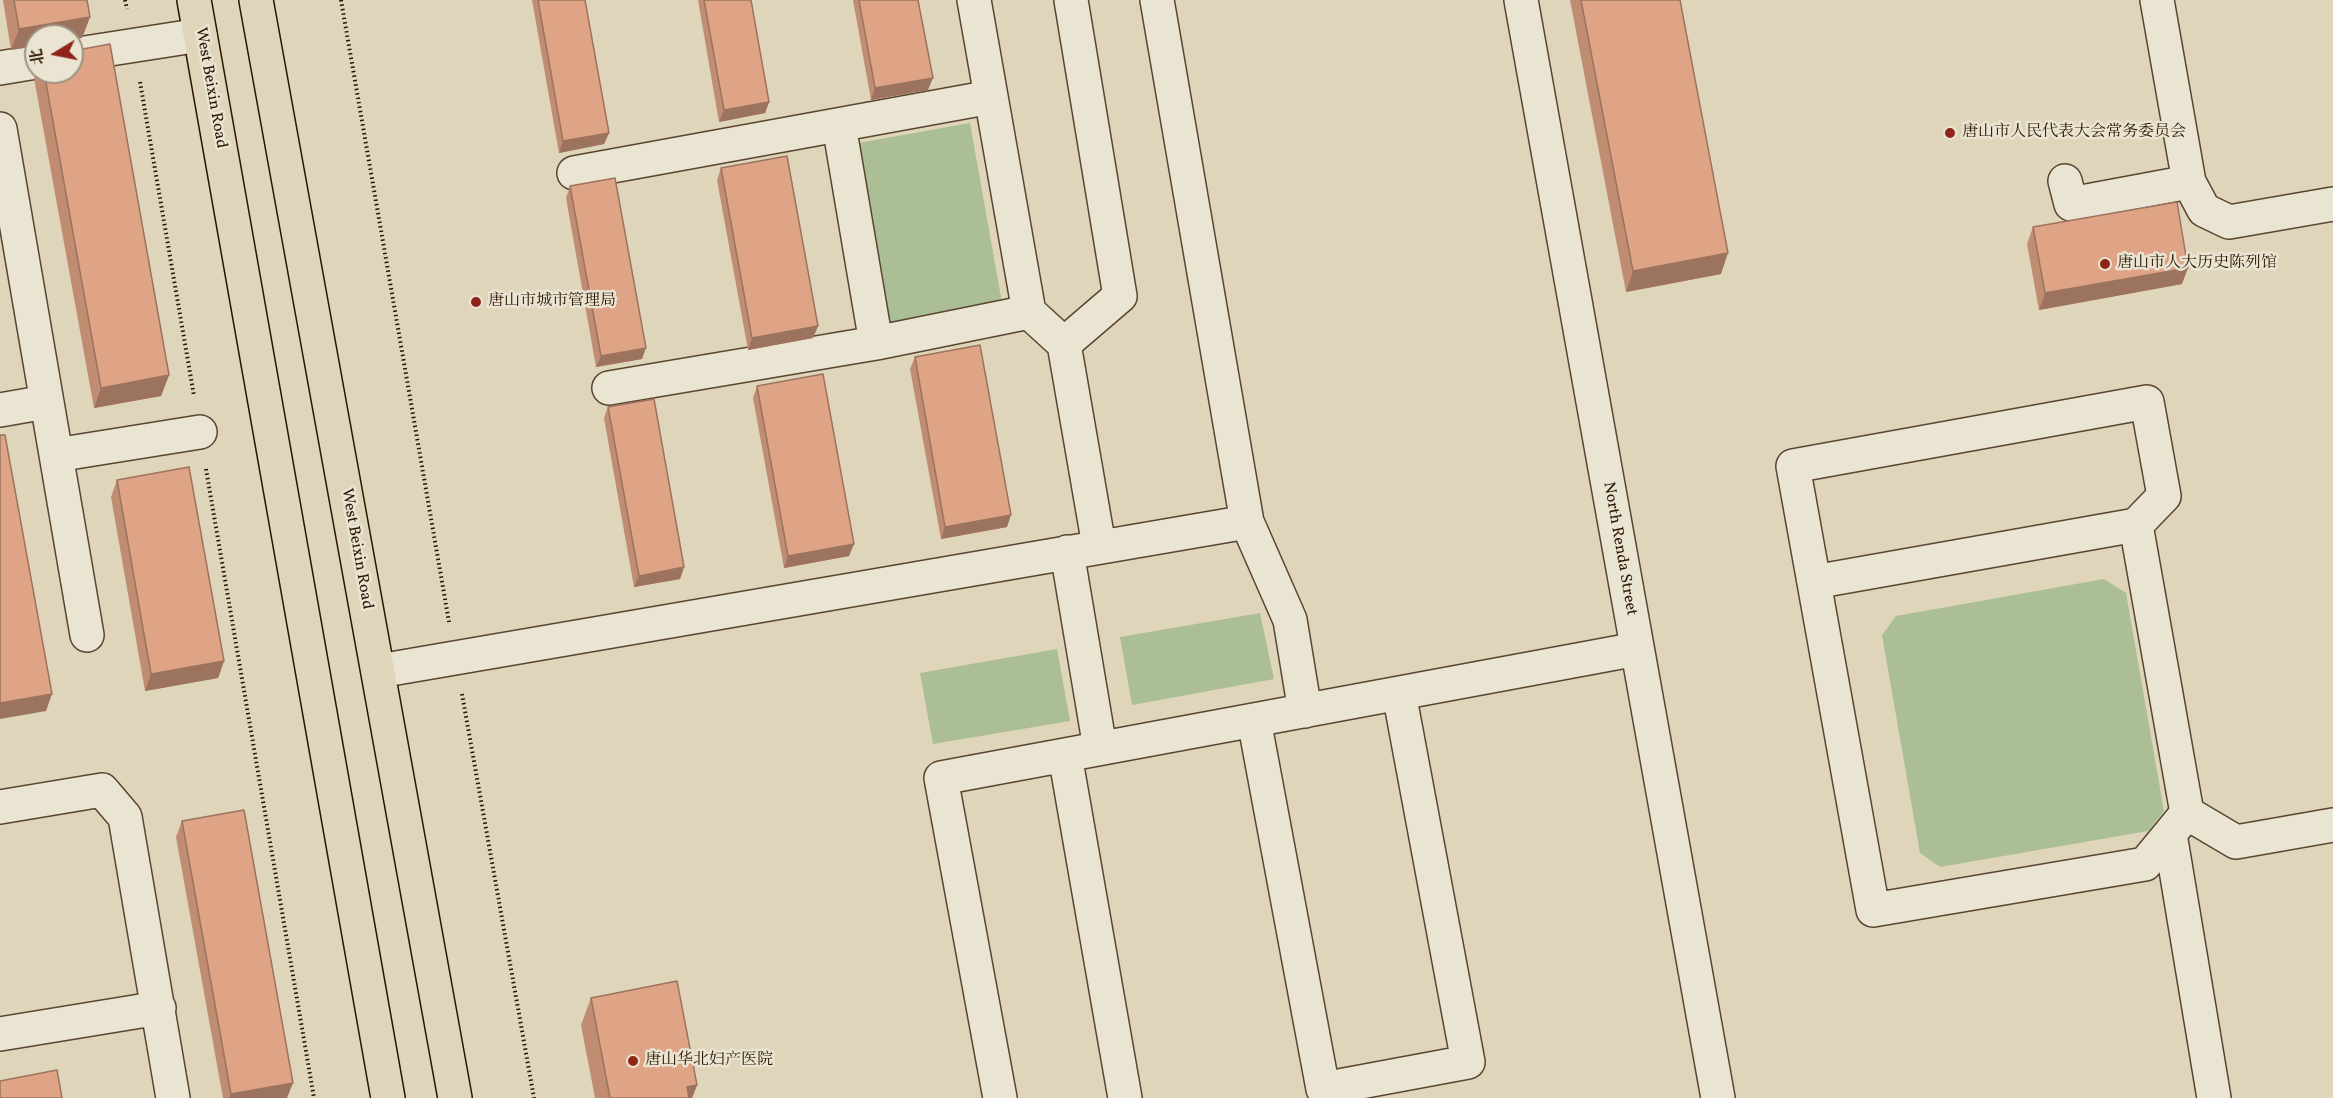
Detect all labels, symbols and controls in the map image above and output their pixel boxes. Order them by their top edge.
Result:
north arrow [24,24,84,84]
street label: West Beixin Road [190,26,230,150]
text: 北 [26,47,50,67]
place label: 唐山市人民代表大会常务委员会 [1962,123,2186,143]
marker: 唐山市人民代表大会常务委员会 [1943,126,1957,140]
place label: 唐山市人大历史陈列馆 [2117,254,2277,274]
marker: 唐山市人大历史陈列馆 [2098,257,2112,271]
place label: 唐山市城市管理局 [488,292,616,312]
marker: 唐山市城市管理局 [469,295,483,309]
street label: North Renda Street [1598,481,1640,617]
street label: West Beixin Road [336,487,376,611]
place label: 唐山华北妇产医院 [645,1051,773,1071]
marker: 唐山华北妇产医院 [626,1054,640,1068]

